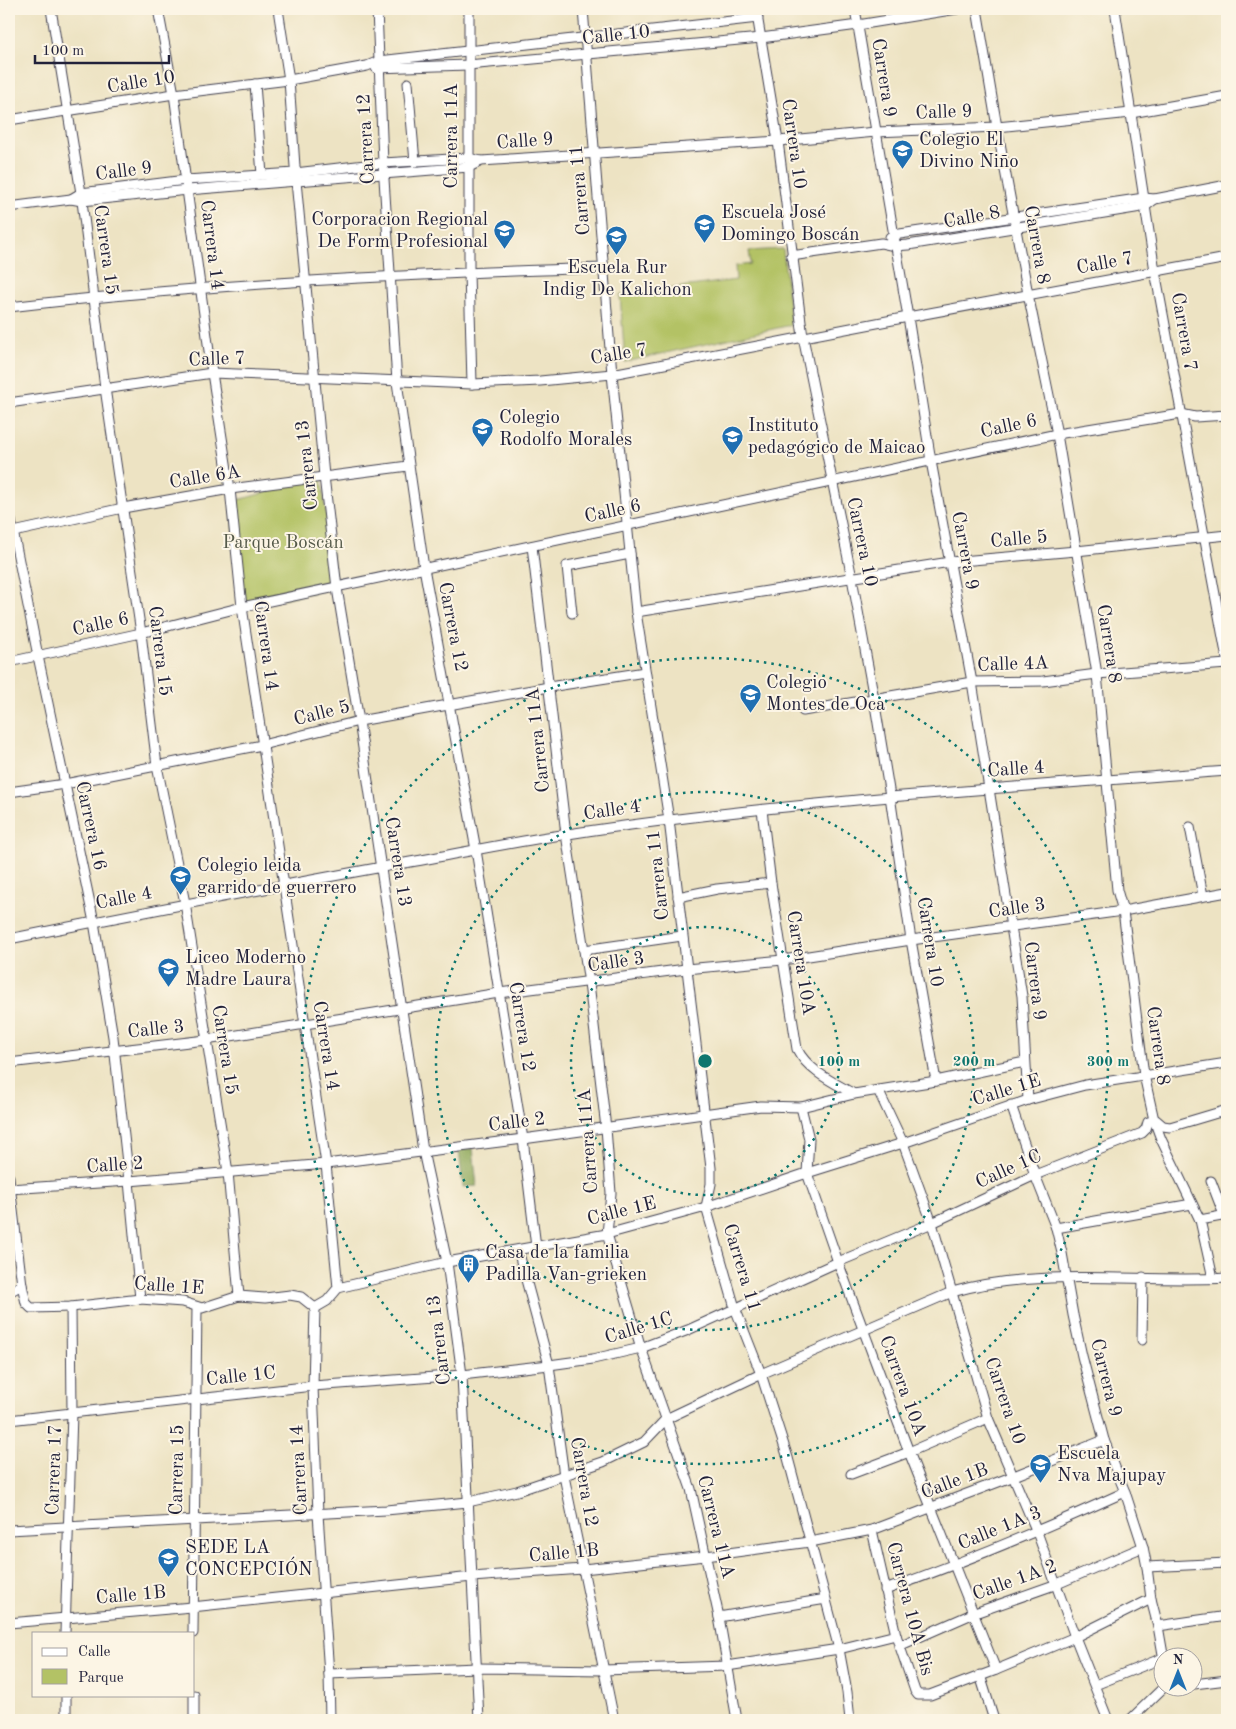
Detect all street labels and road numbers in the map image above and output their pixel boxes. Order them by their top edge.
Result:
street label: Calle 10 [581,23,651,49]
street label: Carrera 9 [867,37,899,119]
street label: Calle 10 [106,68,176,98]
street label: Carrera 11A [443,83,462,189]
street label: Carrera 12 [355,93,379,185]
street label: Carrera 10 [777,98,809,190]
street label: Calle 9 [915,103,973,123]
street label: Calle 9 [496,131,554,153]
street label: Carrera 11 [568,144,594,236]
street label: Calle 9 [94,159,154,185]
street label: Carrera 14 [196,199,226,291]
street label: Carrera 15 [89,204,121,296]
street label: Calle 8 [942,204,1002,232]
street label: Carrera 8 [1020,204,1052,286]
street label: Calle 7 [1075,250,1135,278]
street label: Carrera 7 [1167,291,1199,373]
street label: Calle 7 [589,341,649,369]
street label: Calle 7 [188,350,246,370]
street label: Calle 6 [979,412,1039,442]
street label: Carrera 13 [294,419,322,511]
street label: Calle 6A [168,463,243,493]
street label: Carrera 10 [842,496,880,588]
street label: Calle 6 [583,497,643,527]
street label: Carrera 9 [947,510,981,592]
street label: Calle 5 [990,528,1048,552]
street label: Carrera 12 [434,581,470,673]
street label: Carrera 14 [249,600,281,692]
street label: Carrera 8 [1092,603,1124,685]
street label: Carrera 15 [144,605,174,697]
street label: Calle 6 [71,610,131,640]
street label: Calle 4A [977,654,1050,676]
street label: Carrera 11A [524,686,554,793]
street label: Calle 5 [292,698,352,730]
street label: Calle 4 [987,759,1045,781]
street label: Carrera 16 [71,780,109,872]
street label: Calle 4 [582,798,642,824]
street label: Carrera 13 [381,816,413,908]
street label: Carrera 11 [645,829,673,921]
street label: Calle 4 [94,884,154,914]
street label: Carrera 10 [913,896,945,988]
street label: Calle 3 [987,896,1047,922]
street label: Carrera 10A [782,909,818,1017]
street label: Carrera 9 [1020,940,1048,1022]
street label: Calle 3 [586,950,646,976]
street label: Carrera 12 [505,981,537,1073]
street label: Carrera 14 [309,1000,341,1092]
street label: Carrera 15 [208,1004,240,1096]
street label: Carrera 8 [1142,1005,1172,1087]
street label: Calle 3 [126,1018,186,1042]
street label: Calle 1E [970,1072,1044,1110]
street label: Carrera 11A [576,1087,602,1194]
street label: Calle 2 [487,1110,547,1136]
street label: Calle 1C [973,1147,1045,1193]
street label: Calle 2 [86,1155,144,1177]
street label: Calle 1E [585,1194,659,1230]
street label: Carrera 11 [719,1222,763,1314]
street label: Calle 1E [133,1275,205,1299]
street label: Carrera 13 [425,1294,455,1386]
street label: Calle 1C [603,1310,675,1348]
street label: Carrera 10A [875,1333,929,1439]
street label: Carrera 9 [1086,1337,1124,1419]
street label: Carrera 10 [980,1355,1028,1447]
street label: Calle 1C [205,1364,277,1390]
street label: Carrera 17 [44,1424,66,1516]
street label: Carrera 15 [168,1424,188,1516]
street label: Carrera 14 [288,1424,312,1516]
street label: Carrera 12 [566,1436,600,1528]
street label: Calle 1B [919,1460,991,1504]
street label: Carrera 11A [693,1474,737,1581]
street label: Calle 1A 3 [956,1504,1044,1554]
street label: Carrera 10A Bis [882,1540,936,1678]
street label: Calle 1B [528,1541,600,1567]
street label: Calle 1A 2 [970,1557,1060,1605]
street label: Calle 1B [95,1583,167,1609]

